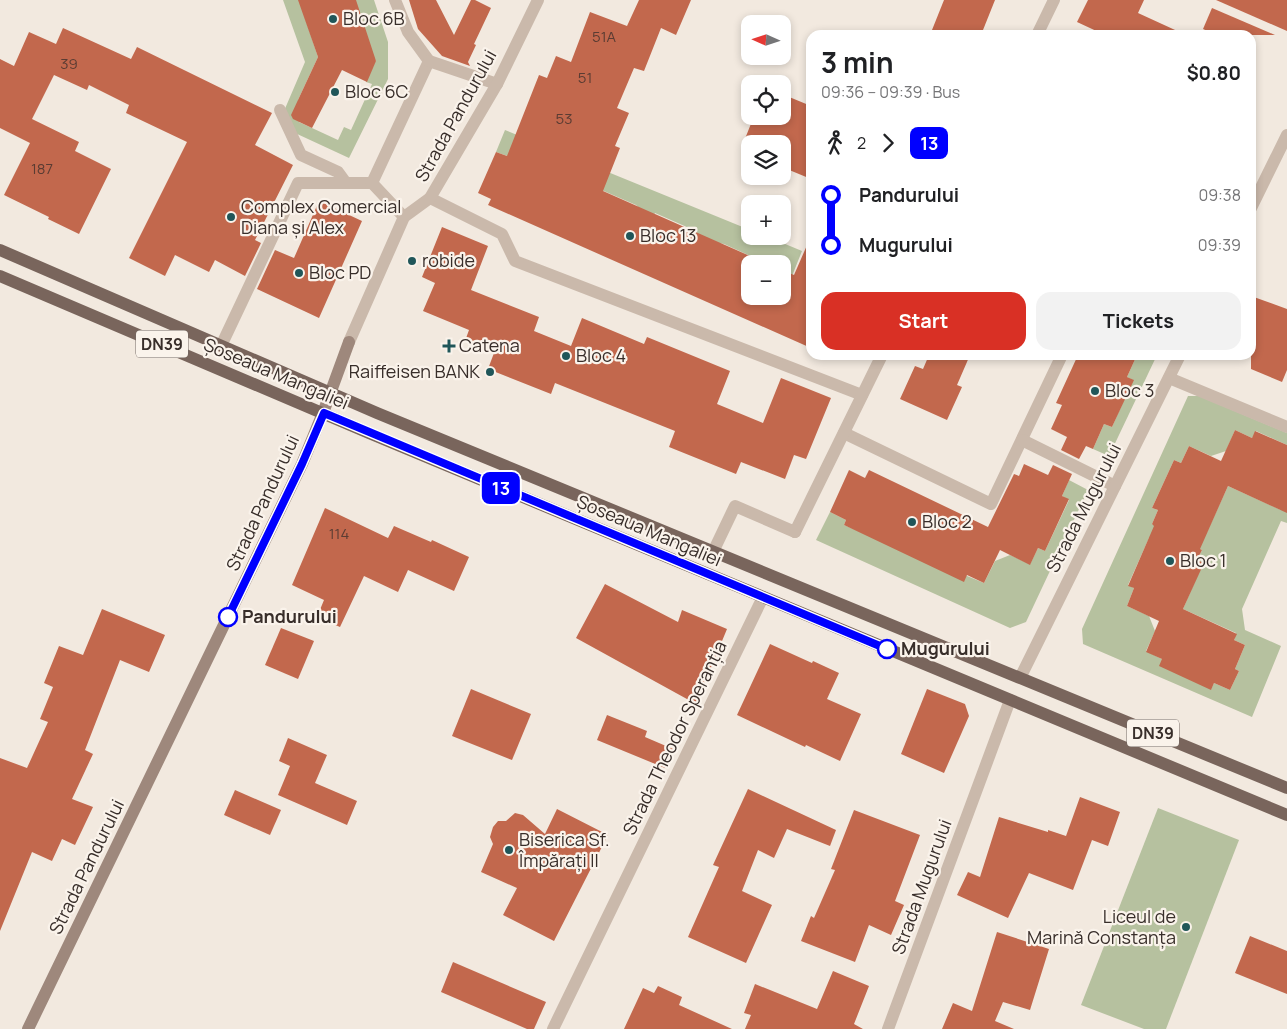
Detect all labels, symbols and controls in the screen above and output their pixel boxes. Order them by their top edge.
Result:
place label: Bloc 6B [343,6,405,30]
marker: Bloc 6B [327,13,339,25]
north arrow [741,15,791,65]
map controls [741,15,791,305]
house number: 51A [592,26,617,47]
text: 3 min [821,43,893,81]
street label: Strada Pandurului [409,45,501,186]
house number: 39 [60,53,78,74]
text: $0.80 [1187,60,1241,86]
house number: 51 [578,67,592,88]
button: locate [741,75,791,125]
place label: Bloc 6C [345,79,409,103]
text: 09:36 – 09:39 · Bus [821,81,960,103]
marker: Bloc 6C [329,86,341,98]
house number: 53 [556,108,572,129]
icon: walk [821,129,849,157]
icon: forward [874,129,902,157]
text: 13 [920,131,938,155]
text: 2 [857,132,866,154]
button: layers [741,135,791,185]
house number: 187 [31,158,53,179]
text: Pandurului [859,182,959,208]
text: 09:38 [1198,184,1241,206]
place label: Complex Comercial Diana și Alex [241,194,402,239]
button: + [741,195,791,245]
marker: Complex Comercial Diana și Alex [225,211,237,223]
place label: Bloc 13 [640,223,696,247]
marker: Bloc 13 [624,230,636,242]
text: Mugurului [859,232,953,258]
text: 09:39 [1198,234,1241,256]
place label: robide [422,248,475,272]
marker: robide [406,255,418,267]
button: − [741,255,791,305]
place label: Bloc PD [309,260,371,284]
marker: Bloc PD [293,267,305,279]
button: Start [821,292,1026,350]
button: Tickets [1036,292,1241,350]
road number: DN39 [136,330,188,358]
street label: Șoseaua Mangaliei [200,332,353,414]
place label: Catena [459,333,520,357]
marker: Catena [443,340,455,352]
place label: Bloc 4 [576,343,626,367]
marker: Bloc 4 [560,350,572,362]
place label: Raiffeisen BANK [349,359,480,383]
marker: Raiffeisen BANK [484,366,496,378]
place label: Bloc 3 [1105,378,1154,402]
marker: Bloc 3 [1089,385,1101,397]
street label: Strada Pandurului [220,431,304,574]
street label: Strada Mugurului [1040,439,1126,576]
line badge: 13 [478,472,524,504]
text: 13 [492,476,510,500]
street label: Șoseaua Mangaliei [573,489,726,571]
place label: Bloc 2 [922,509,972,533]
marker: Bloc 2 [906,516,918,528]
house number: 114 [329,523,349,544]
place label: Bloc 1 [1180,548,1226,572]
marker: Bloc 1 [1164,555,1176,567]
place label: Pandurului [242,604,337,628]
marker: Pandurului [218,607,238,627]
street label: Strada Theodor Speranția [617,636,732,839]
place label: Mugurului [901,636,990,660]
marker: Mugurului [877,639,897,659]
road number: DN39 [1127,720,1179,746]
street label: Strada Pandurului [43,795,129,938]
street label: Strada Mugurului [885,816,957,958]
place label: Biserica Sf. Împărați II [518,827,610,872]
marker: Biserica Sf. Împărați II [503,844,515,856]
place label: Liceul de Marină Constanța [1027,904,1176,949]
marker: Liceul de Marină Constanța [1180,921,1192,933]

